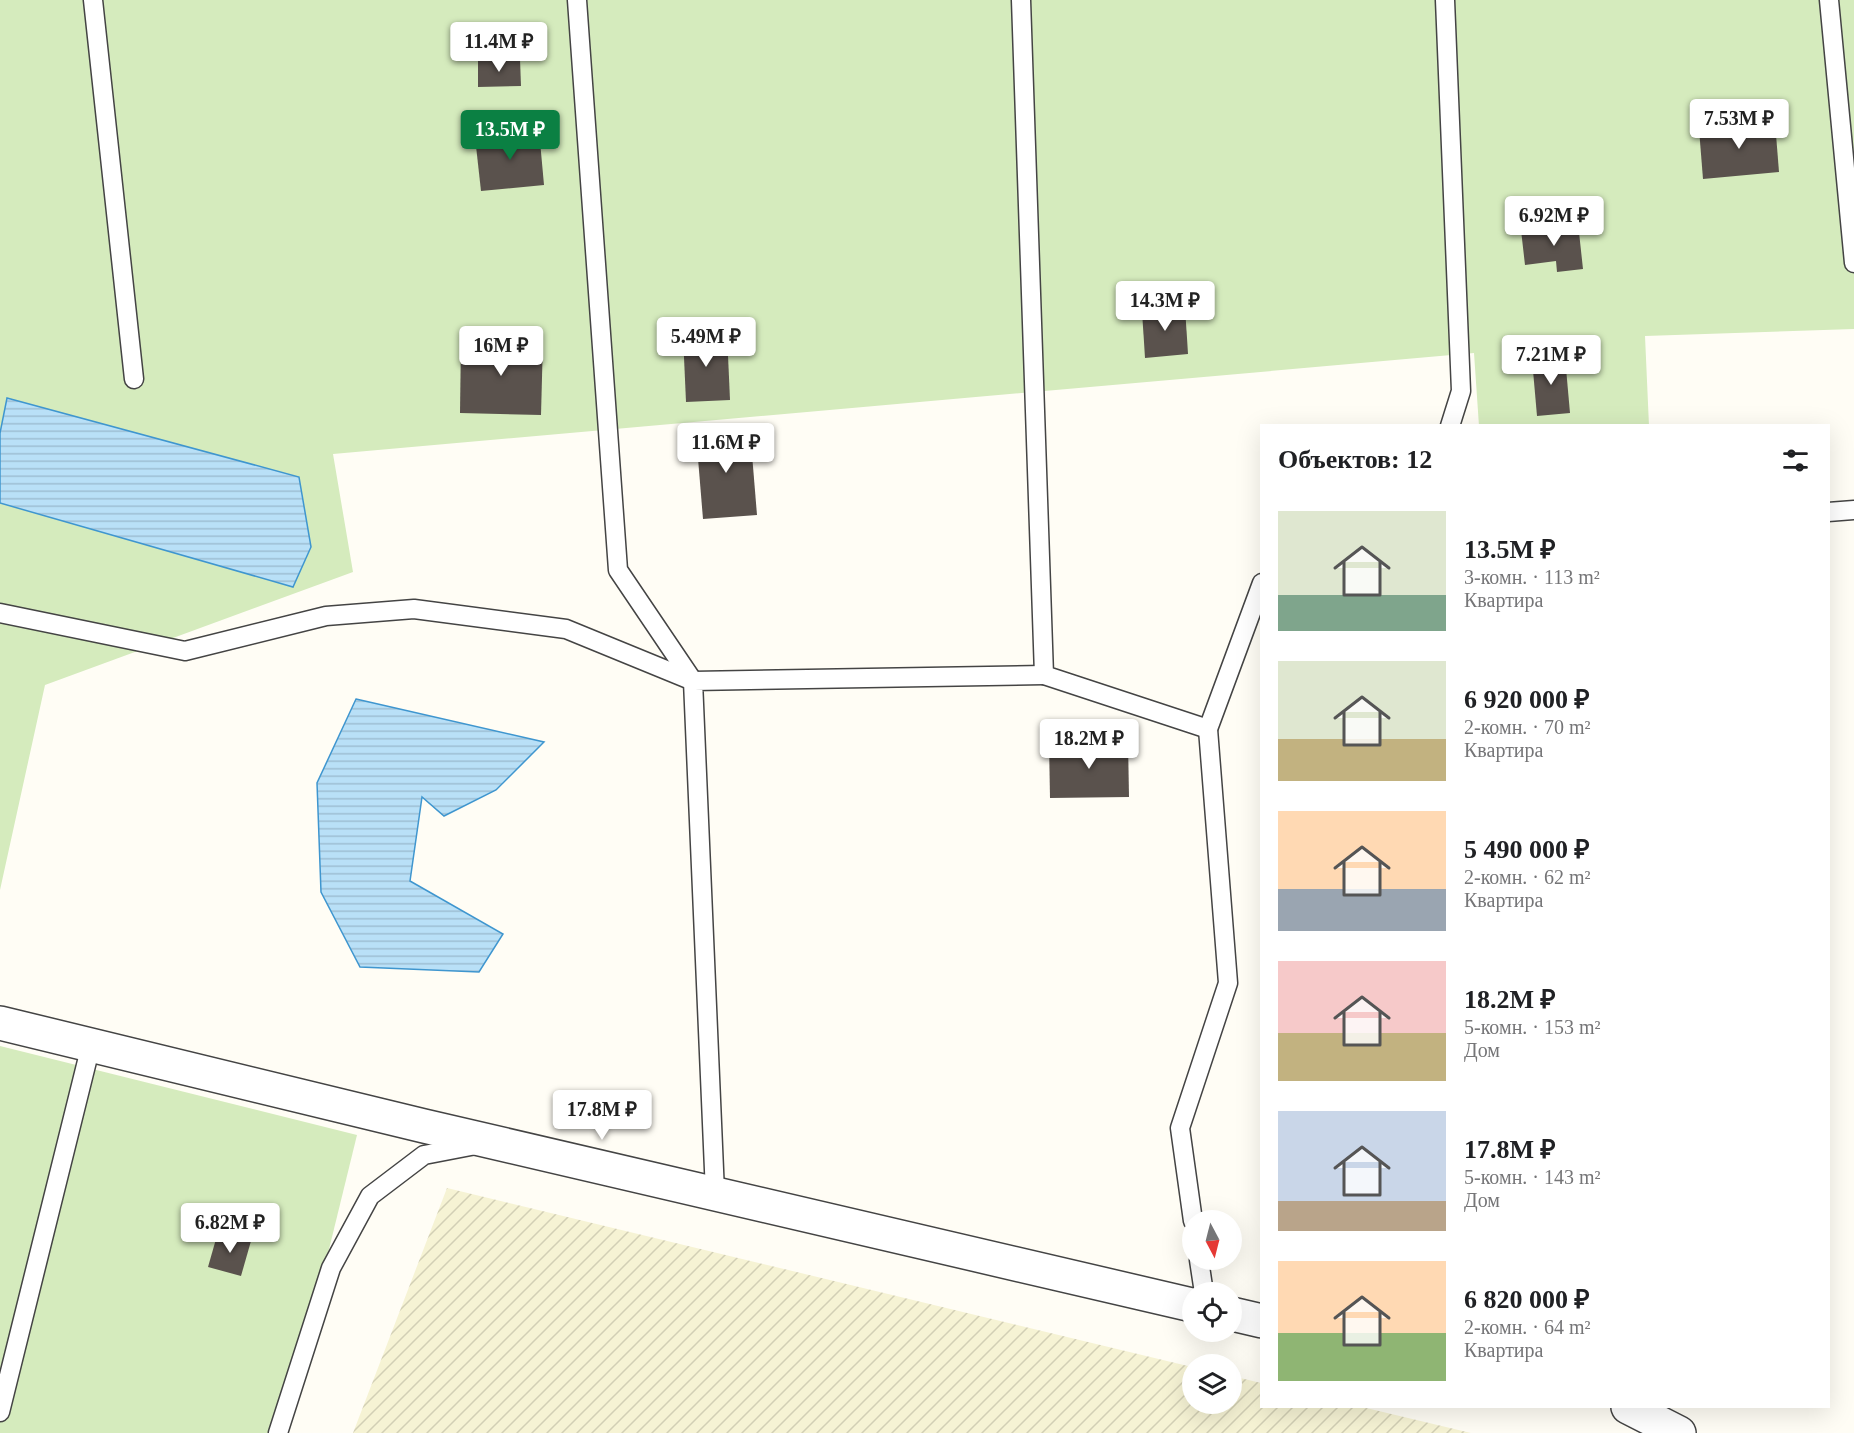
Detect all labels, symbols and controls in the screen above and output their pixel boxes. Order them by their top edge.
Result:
pin: 11.4M ₽ [444,22,554,73]
text: 11.4M ₽ [464,30,534,52]
pin: 7.53M ₽ [1684,99,1794,150]
text: 7.53M ₽ [1704,107,1774,129]
pin: 13.5M ₽ [455,110,565,161]
text: 13.5M ₽ [475,118,545,140]
pin: 6.92M ₽ [1499,196,1609,247]
text: 6.92M ₽ [1519,204,1589,226]
pin: 14.3M ₽ [1110,281,1220,332]
text: 14.3M ₽ [1130,289,1200,311]
pin: 5.49M ₽ [651,317,761,368]
text: 5.49M ₽ [671,325,741,347]
pin: 16M ₽ [459,326,543,377]
text: 16M ₽ [473,334,529,356]
pin: 7.21M ₽ [1496,335,1606,386]
text: 7.21M ₽ [1516,343,1586,365]
pin: 11.6M ₽ [671,423,781,474]
text: 11.6M ₽ [691,431,761,453]
icon: filters [1779,444,1812,477]
text: Объектов: 12 [1278,445,1432,474]
icon: home [1326,535,1398,607]
text: 13.5M ₽ [1464,535,1556,564]
text: 3-комн. · 113 m² [1464,566,1600,588]
text: Квартира [1464,589,1543,611]
icon: home [1326,685,1398,757]
text: 6 920 000 ₽ [1464,685,1590,714]
text: 2-комн. · 70 m² [1464,716,1591,738]
pin: 18.2M ₽ [1034,719,1144,770]
text: 18.2M ₽ [1054,727,1124,749]
text: Квартира [1464,739,1543,761]
icon: home [1326,835,1398,907]
text: 5 490 000 ₽ [1464,835,1590,864]
text: 2-комн. · 62 m² [1464,866,1591,888]
text: Квартира [1464,889,1543,911]
icon: home [1326,985,1398,1057]
text: 18.2M ₽ [1464,985,1556,1014]
text: 5-комн. · 153 m² [1464,1016,1601,1038]
text: Дом [1464,1039,1500,1061]
pin: 17.8M ₽ [547,1090,657,1141]
text: 17.8M ₽ [567,1098,637,1120]
icon: home [1326,1135,1398,1207]
text: 17.8M ₽ [1464,1135,1556,1164]
text: 5-комн. · 143 m² [1464,1166,1601,1188]
text: Дом [1464,1189,1500,1211]
pin: 6.82M ₽ [175,1203,285,1254]
north arrow [1182,1210,1242,1270]
map controls [1182,1210,1242,1414]
text: 6.82M ₽ [195,1211,265,1233]
button: locate [1182,1282,1242,1342]
icon: home [1326,1285,1398,1357]
text: 6 820 000 ₽ [1464,1285,1590,1314]
text: 2-комн. · 64 m² [1464,1316,1591,1338]
text: Квартира [1464,1339,1543,1361]
button: layers [1182,1354,1242,1414]

